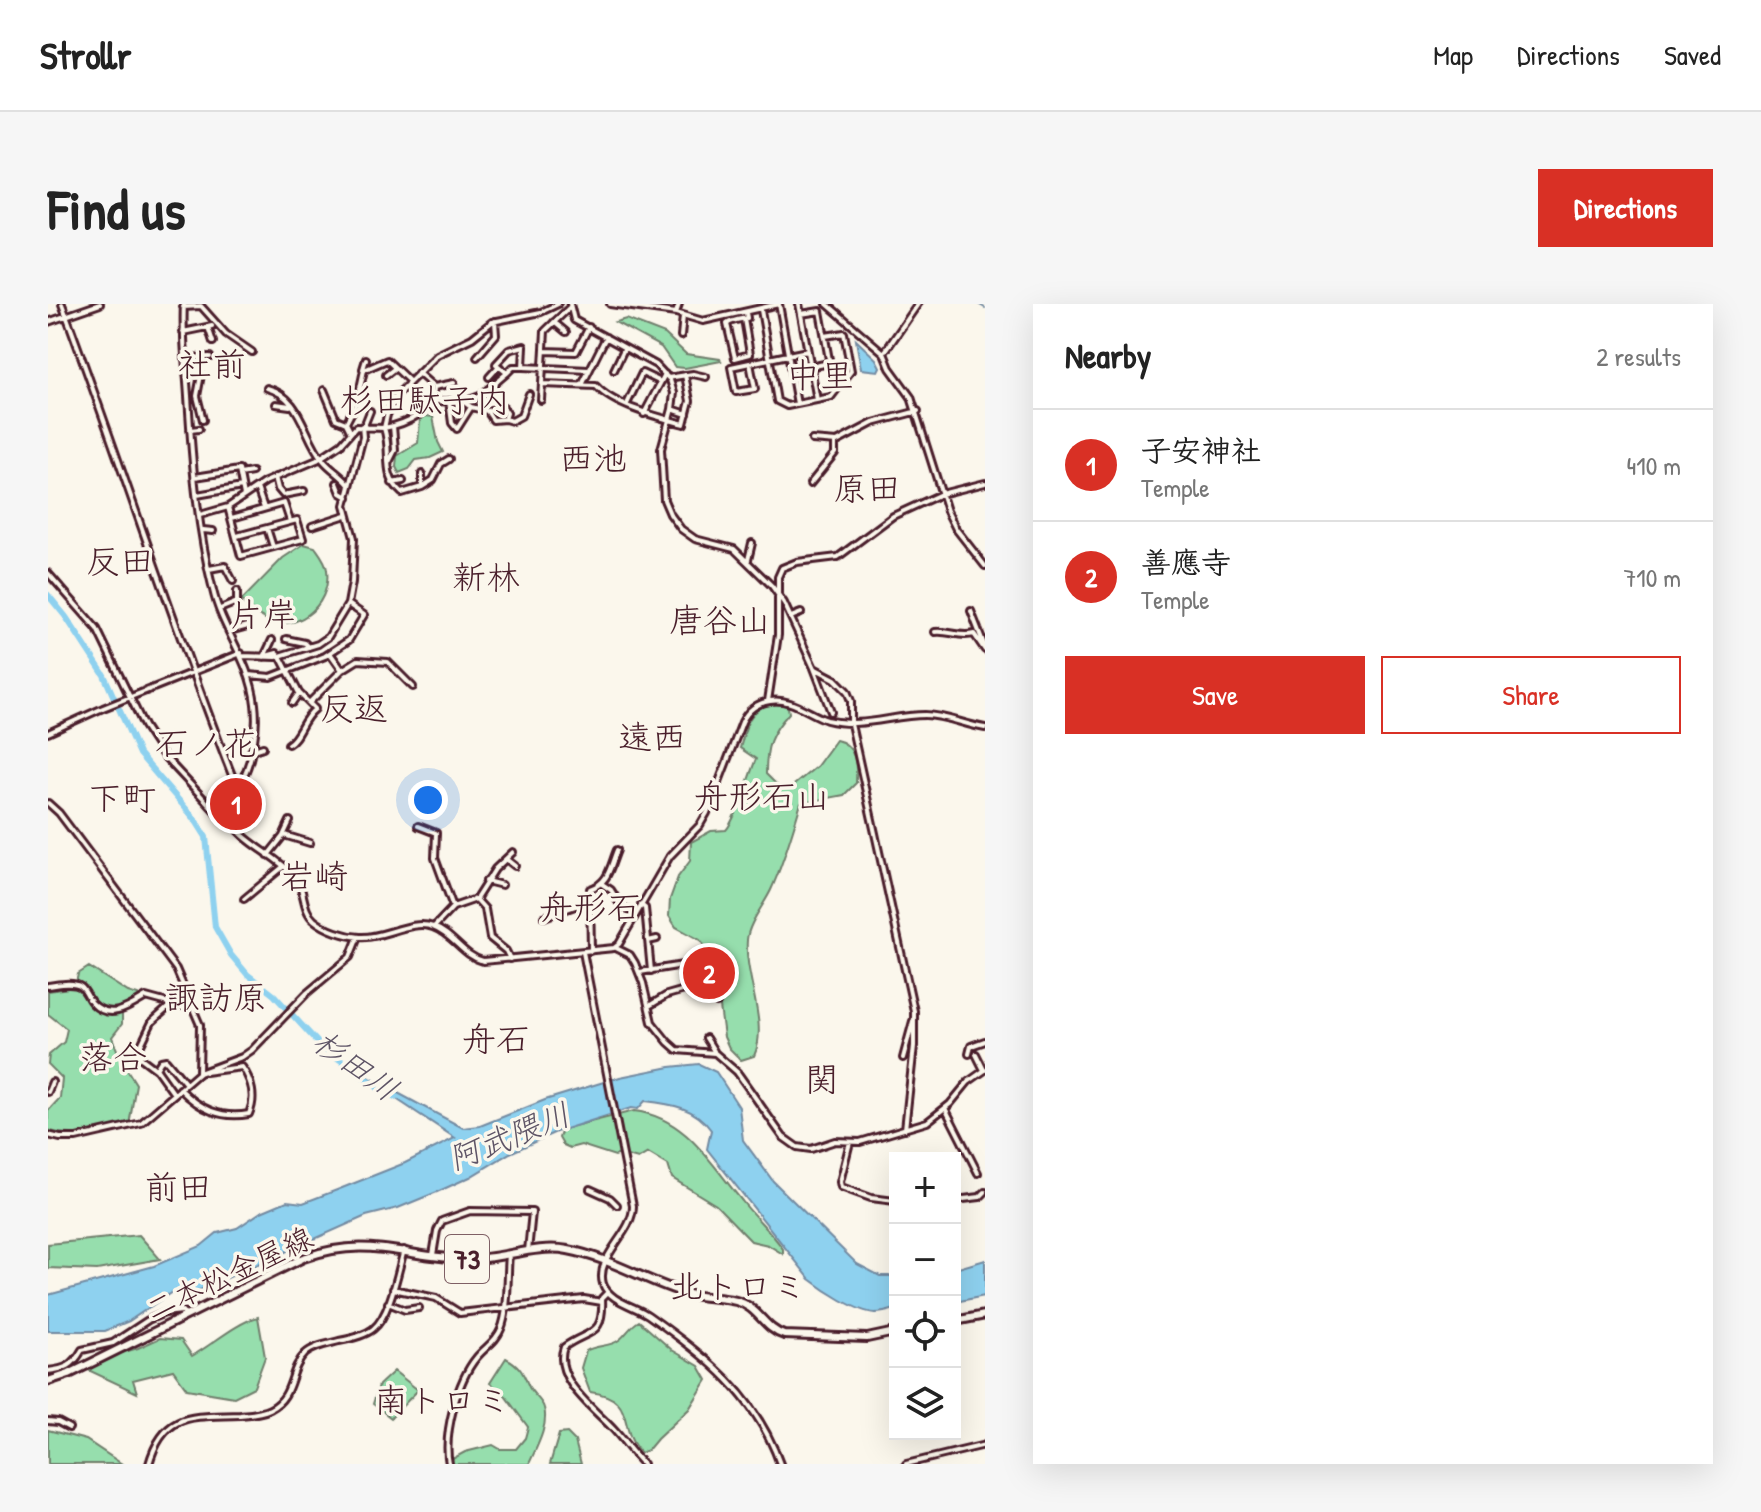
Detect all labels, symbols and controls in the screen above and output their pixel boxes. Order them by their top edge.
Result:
text: Strollr [40,29,131,81]
text: Map [1433,36,1473,74]
text: Directions [1517,36,1620,74]
text: Saved [1664,36,1721,74]
button: Directions [1538,169,1713,247]
text: Find us [48,171,186,246]
text: Nearby [1065,333,1151,379]
text: 2 results [1596,339,1681,374]
district label: 社前 [178,341,246,387]
district label: 中里 [786,352,854,398]
district label: 杉田駄子内 [340,377,510,423]
text: 子安神社 [1141,430,1261,470]
district label: 西池 [559,435,627,481]
text: 1 [1086,448,1096,483]
text: 410 m [1627,448,1681,483]
district label: 原田 [833,465,901,511]
text: Temple [1141,470,1210,505]
district label: 反田 [86,538,154,584]
text: 善應寺 [1141,542,1231,582]
district label: 新林 [452,554,520,600]
text: 2 [1085,560,1097,595]
text: 710 m [1623,560,1681,595]
text: Temple [1141,582,1210,617]
district label: 片岸 [229,591,297,637]
district label: 唐谷山 [669,597,771,643]
button: Save [1065,656,1365,734]
button: Share [1381,656,1681,734]
district label: 反返 [320,685,388,731]
district label: 遠西 [618,714,686,760]
district label: 石ノ花 [155,720,257,766]
district label: 舟形石山 [694,773,830,819]
pin: 1 [210,774,262,834]
district label: 下町 [88,775,156,821]
your location [408,780,448,820]
district label: 岩崎 [280,853,348,899]
district label: 舟形石 [539,884,641,930]
pin: 2 [683,943,735,1003]
district label: 諏訪原 [165,974,267,1020]
district label: 舟石 [462,1016,530,1062]
water label: 杉田川 [305,1019,407,1111]
district label: 落合 [79,1034,147,1080]
district label: 関 [805,1056,839,1102]
water label: 阿武隈川 [442,1092,576,1180]
map controls [889,1152,961,1440]
button: + [889,1152,961,1224]
district label: 前田 [144,1164,212,1210]
street label: 二本松金屋線 [139,1217,319,1329]
button: − [889,1224,961,1296]
road number: 73 [445,1235,489,1283]
district label: 北トロミ [670,1263,806,1309]
button: locate [889,1296,961,1368]
button: layers [889,1368,961,1440]
district label: 南トロミ [374,1377,510,1423]

